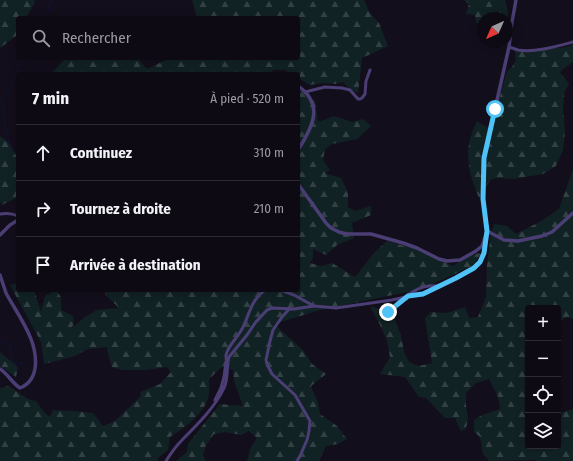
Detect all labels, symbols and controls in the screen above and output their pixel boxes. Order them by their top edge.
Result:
north arrow [477,12,513,48]
search box [16,16,300,60]
icon: search [30,27,52,49]
text: Rechercher [62,29,131,47]
text: 7 min [32,88,69,109]
text: À pied · 520 m [210,91,284,106]
route start [486,100,504,118]
icon: ahead [32,142,54,164]
text: Continuez [70,144,132,162]
text: 310 m [254,145,284,160]
icon: right [32,198,54,220]
text: Tournez à droite [70,200,171,218]
text: 210 m [254,201,284,216]
icon: arrive [32,254,54,276]
text: Arrivée à destination [70,256,201,274]
route end [379,303,397,321]
map controls [525,305,561,449]
button: + [525,305,561,341]
button: − [525,341,561,377]
button: locate [525,377,561,413]
button: layers [525,413,561,449]

